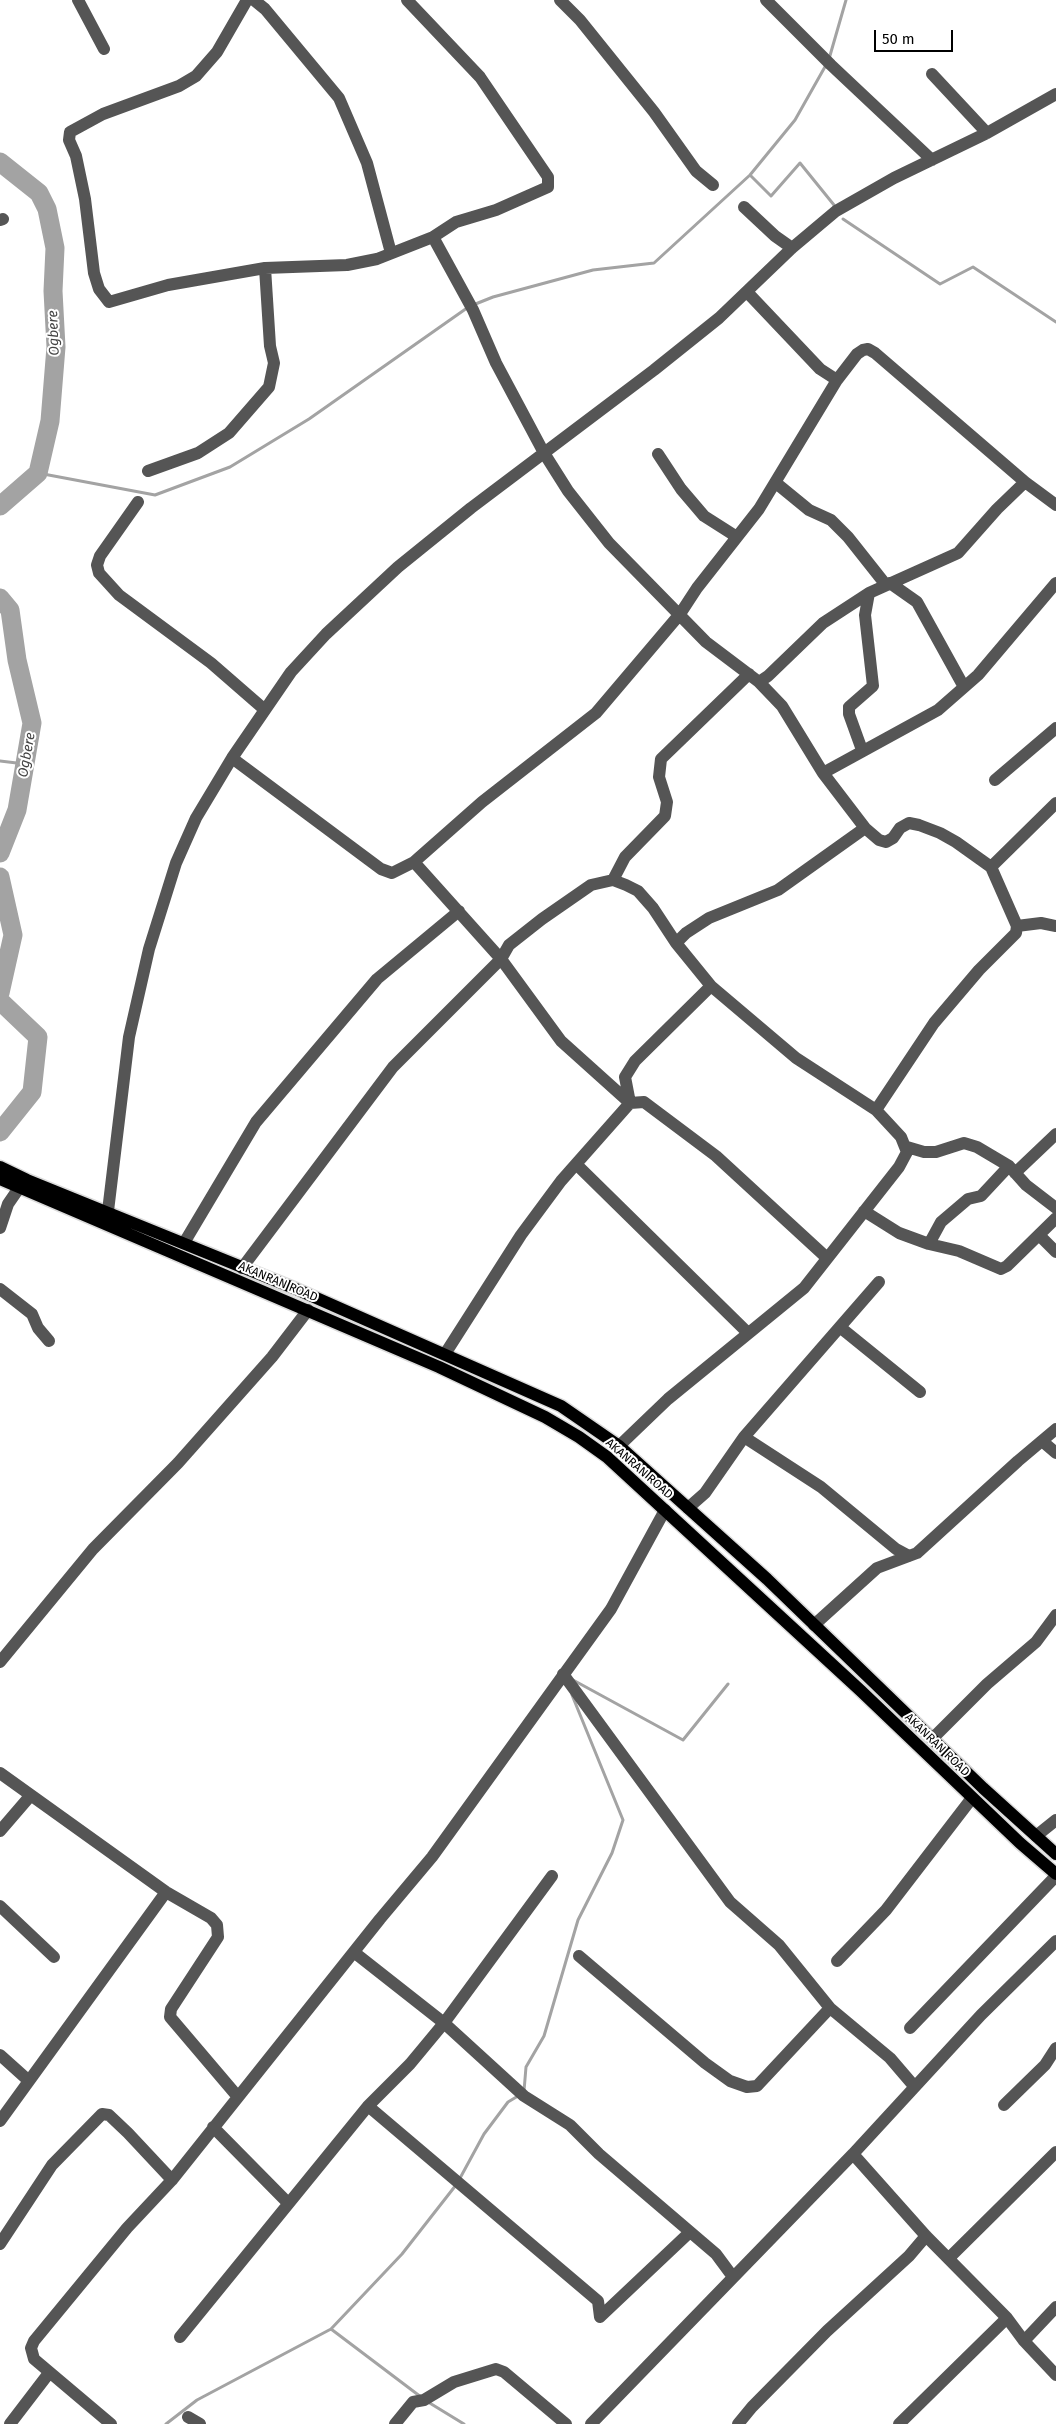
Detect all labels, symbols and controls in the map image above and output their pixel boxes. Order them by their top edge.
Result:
scale bar [876,20,955,52]
text: 50 m [882,30,915,48]
water label: Ogbere [45,310,63,356]
water label: Ogbere [15,731,39,779]
street label: AKANRAN ROAD [236,1259,320,1305]
street label: AKANRAN ROAD [602,1436,676,1502]
street label: AKANRAN ROAD [902,1710,972,1780]

